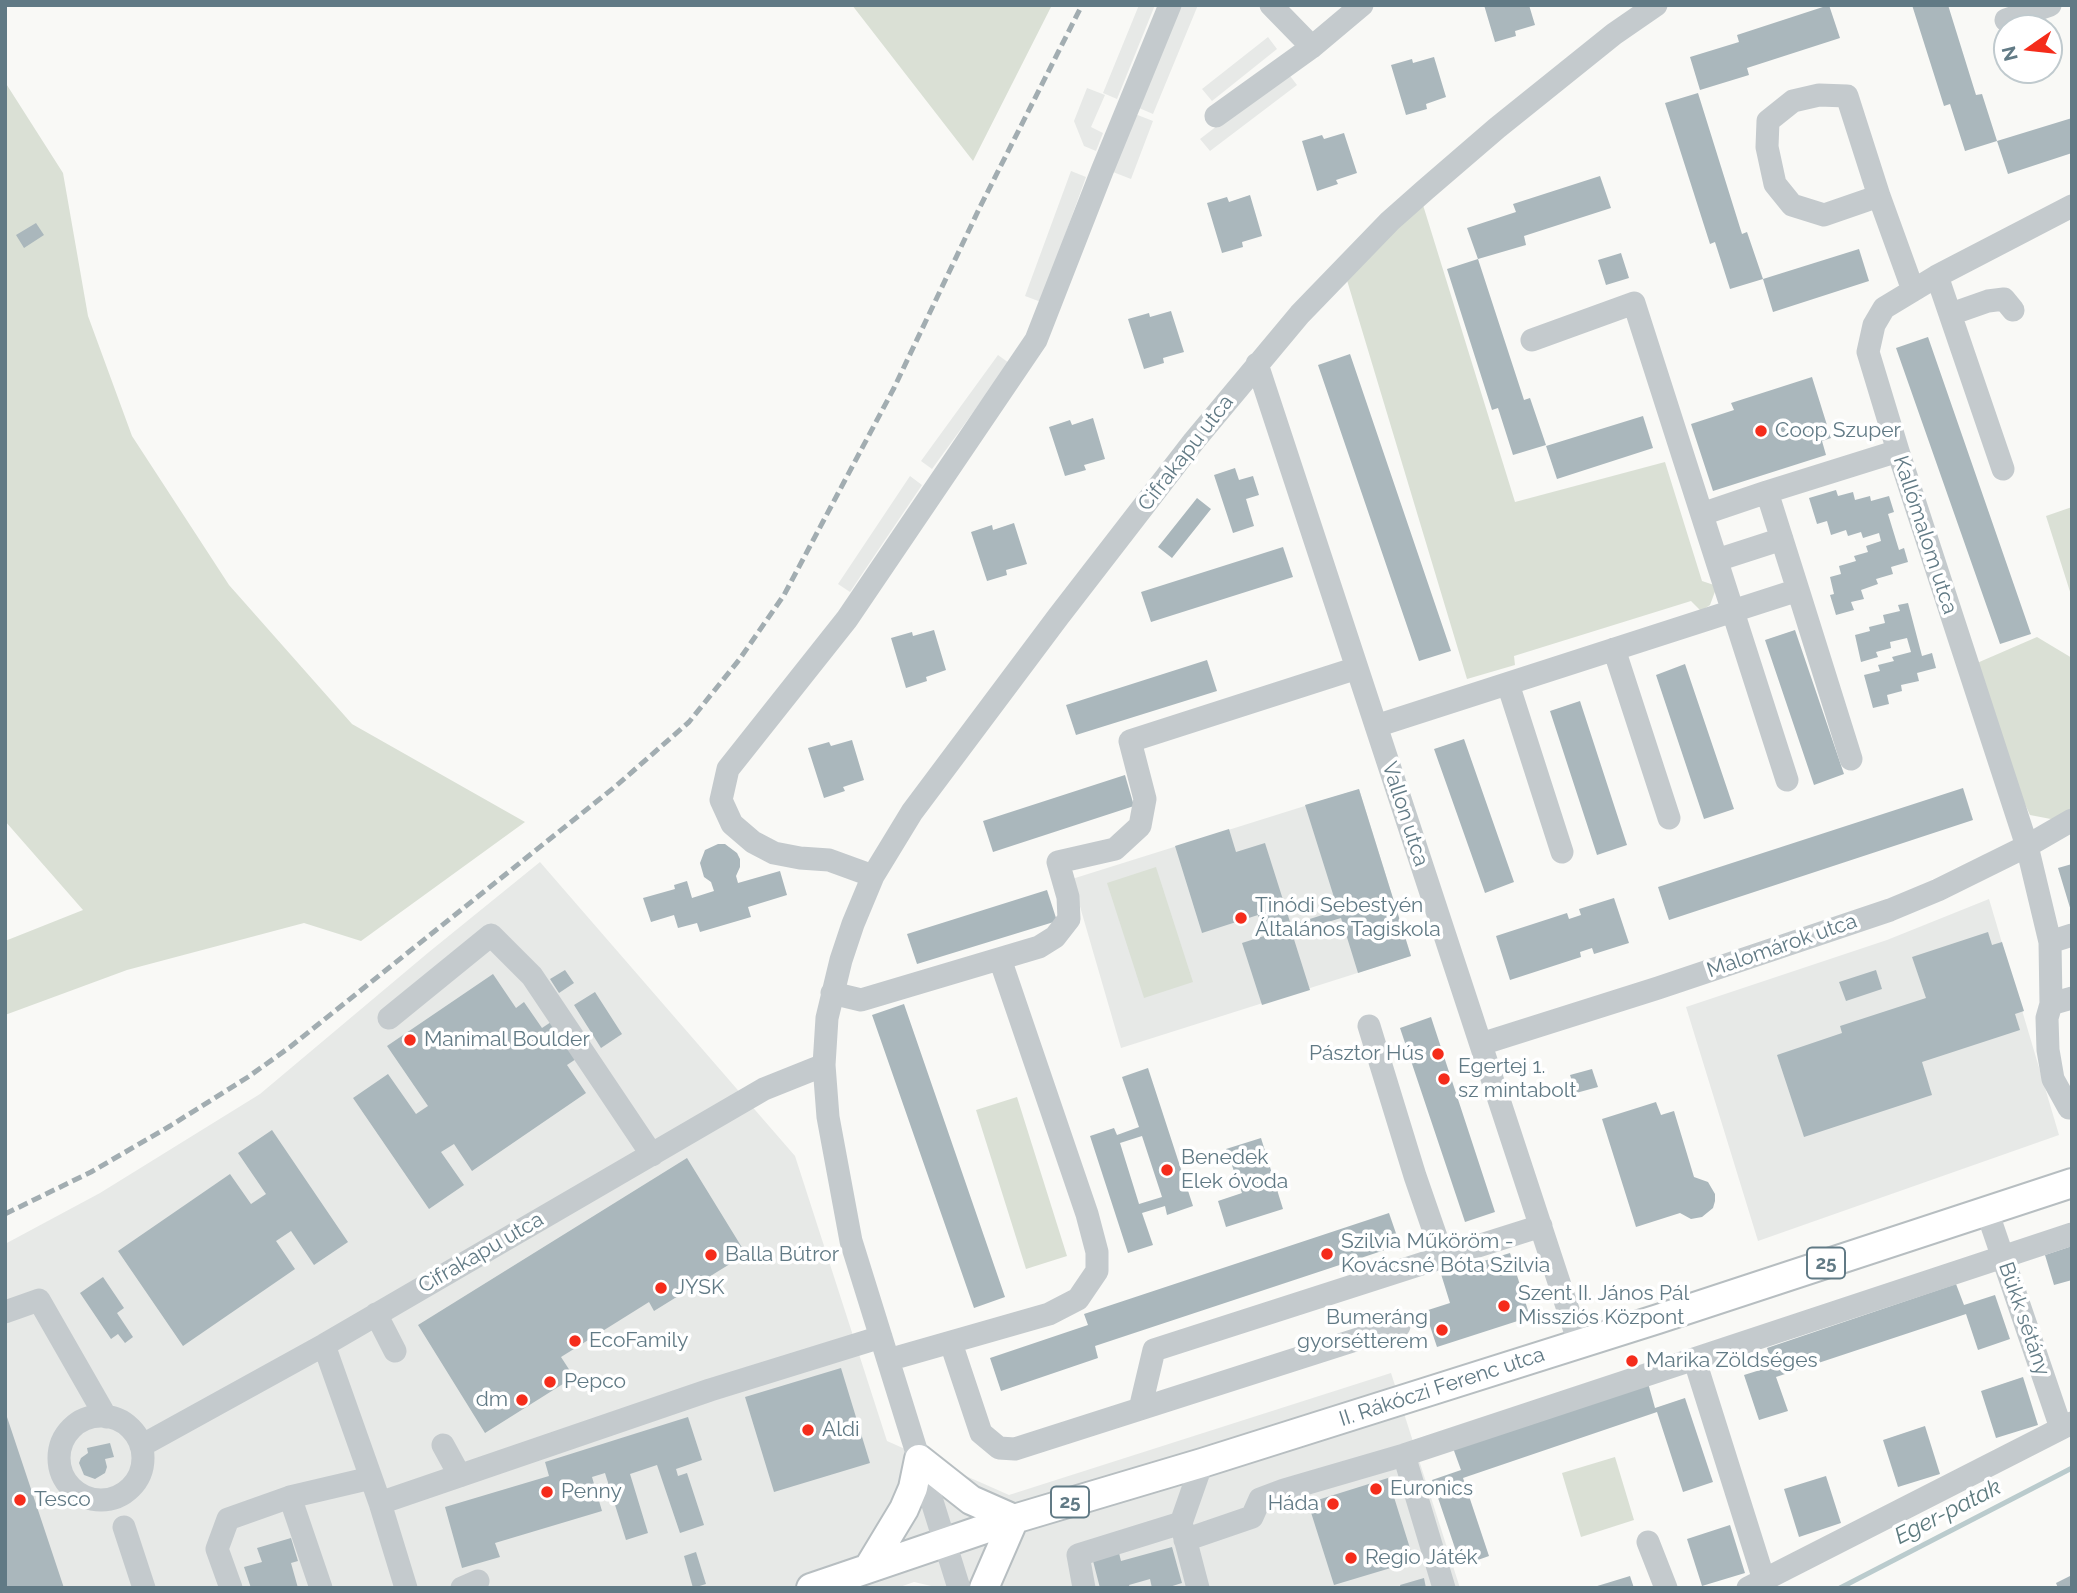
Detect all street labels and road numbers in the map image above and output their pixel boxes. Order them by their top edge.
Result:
street label: Cifrakapu utca [1133,390,1239,516]
street label: Kallómalom utca [1888,453,1962,617]
street label: Vallon utca [1376,759,1434,869]
street label: Malomárok utca [1704,909,1860,983]
street label: Cifrakapu utca [414,1207,548,1299]
road number: 25 [1807,1247,1845,1278]
street label: Bükk sétány [1993,1259,2055,1379]
street label: II. Rákóczi Ferenc utca [1336,1342,1548,1432]
road number: 25 [1051,1486,1089,1518]

